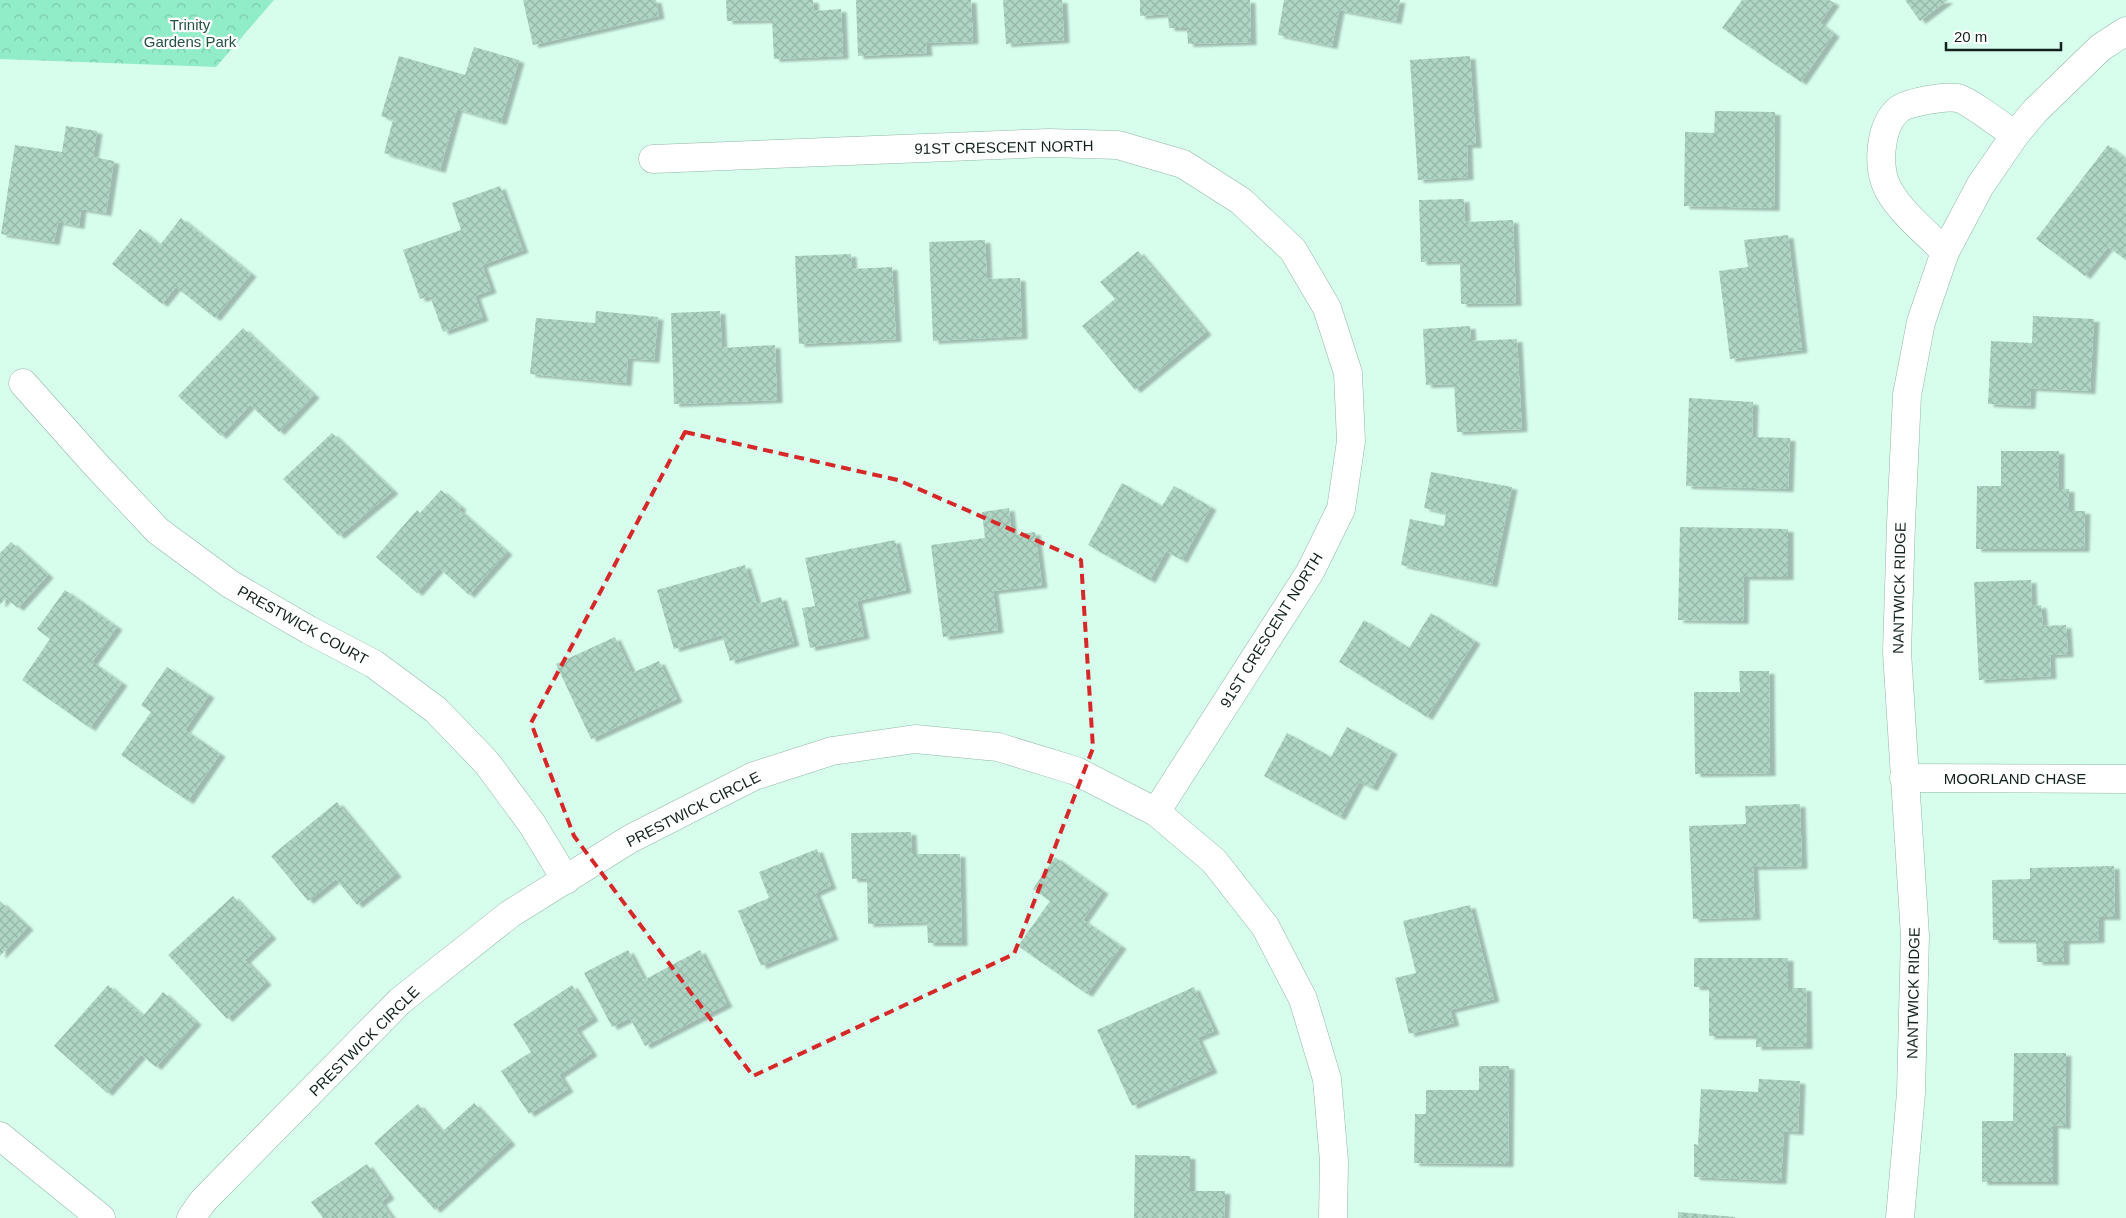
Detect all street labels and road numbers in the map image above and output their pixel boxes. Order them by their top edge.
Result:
street label: 91ST CRESCENT NORTH [914,137,1094,157]
street label: NANTWICK RIDGE [1889,522,1909,654]
street label: 91ST CRESCENT NORTH [1216,550,1326,710]
street label: PRESTWICK COURT [235,582,371,668]
street label: PRESTWICK CIRCLE [623,768,763,850]
street label: MOORLAND CHASE [1944,770,2086,787]
street label: NANTWICK RIDGE [1903,927,1923,1059]
street label: PRESTWICK CIRCLE [306,983,422,1099]

